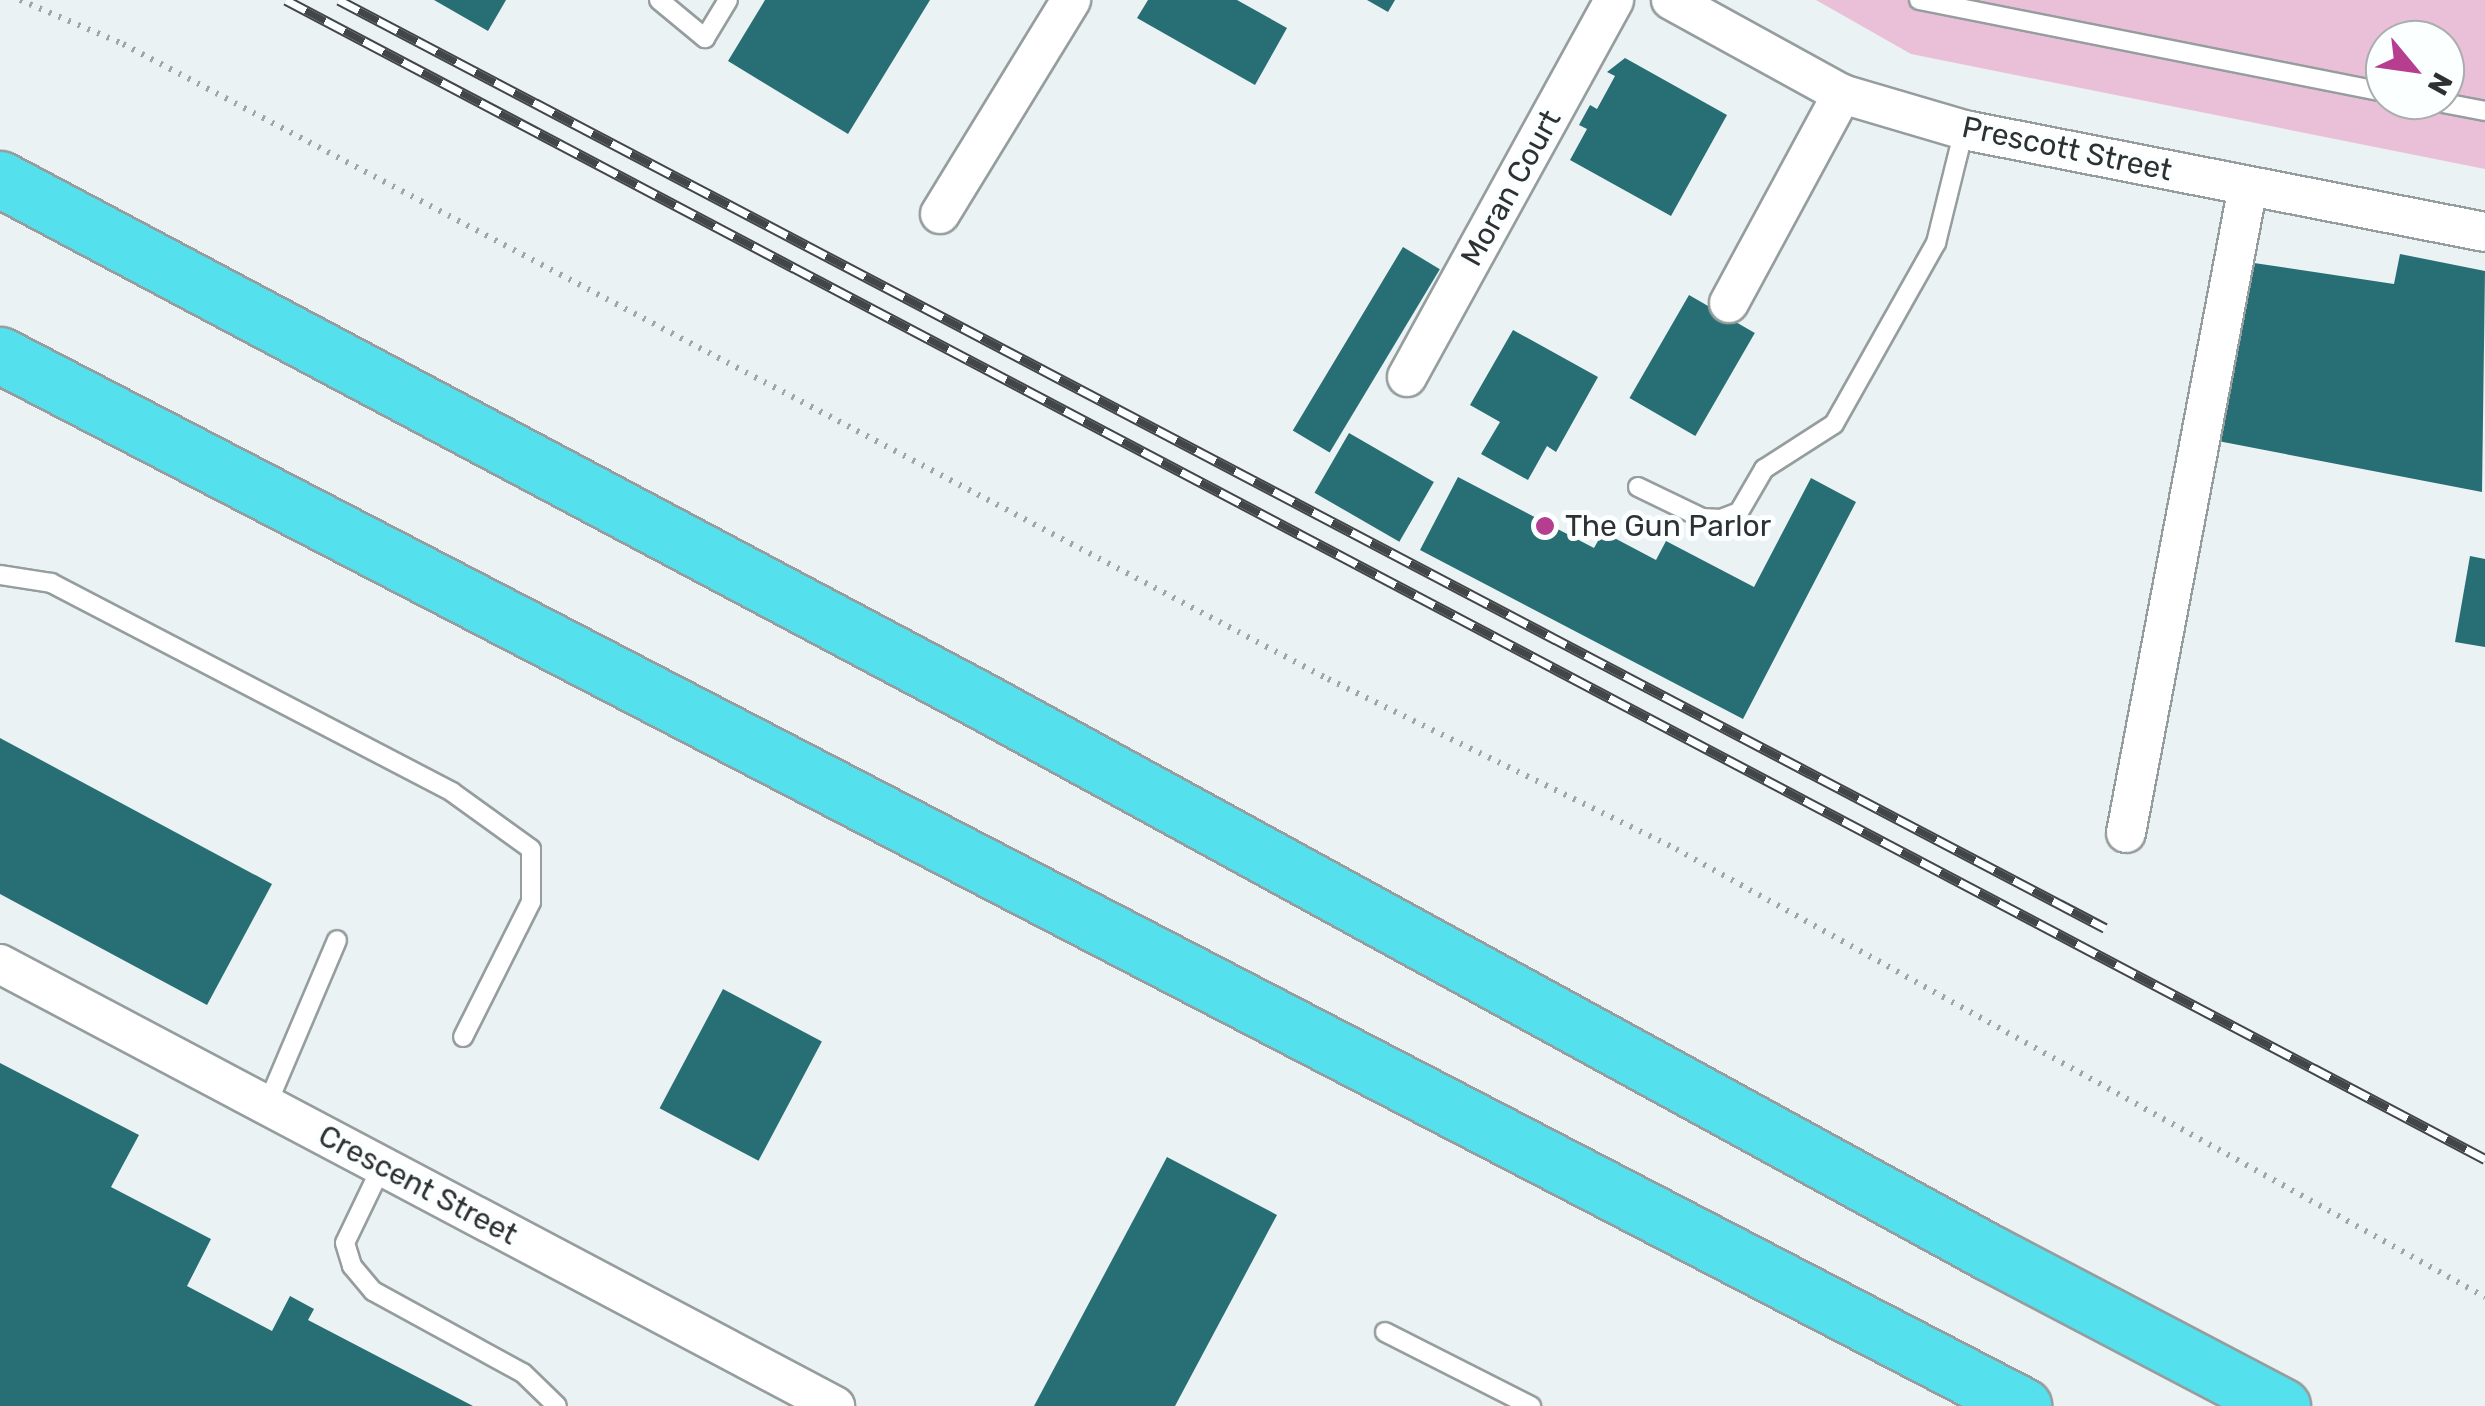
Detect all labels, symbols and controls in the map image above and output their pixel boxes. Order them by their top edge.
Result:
north arrow [2365,20,2465,120]
text: N [2421,67,2459,101]
street label: Moran Court [1453,104,1569,272]
street label: Prescott Street [1959,109,2175,189]
place label: The Gun Parlor [1565,508,1771,544]
marker: The Gun Parlor [1534,515,1556,537]
street label: Crescent Street [312,1117,524,1253]

